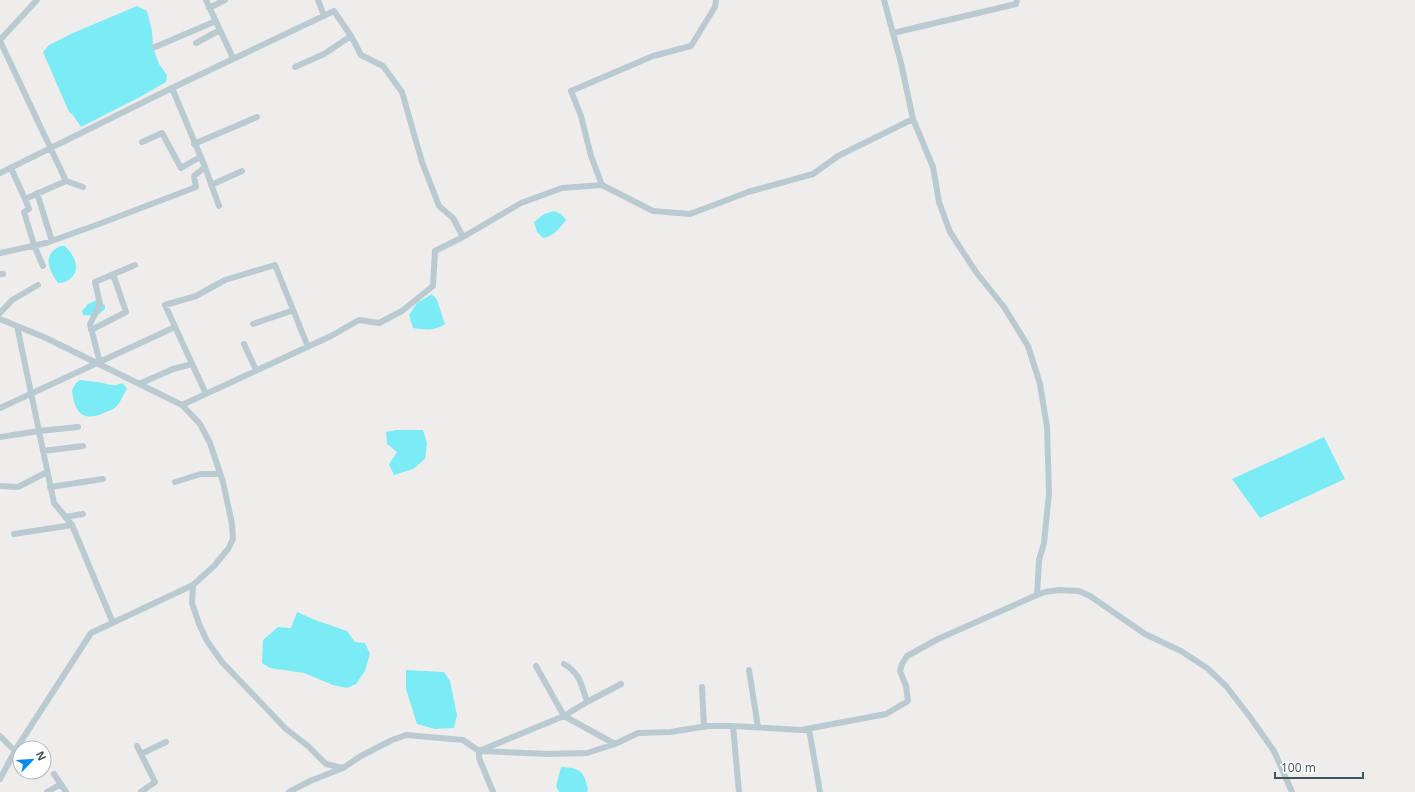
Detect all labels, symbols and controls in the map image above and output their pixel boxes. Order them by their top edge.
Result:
north arrow [12,740,52,780]
text: N [33,748,50,763]
scale bar [1275,754,1363,780]
text: 100 m [1281,759,1316,776]

